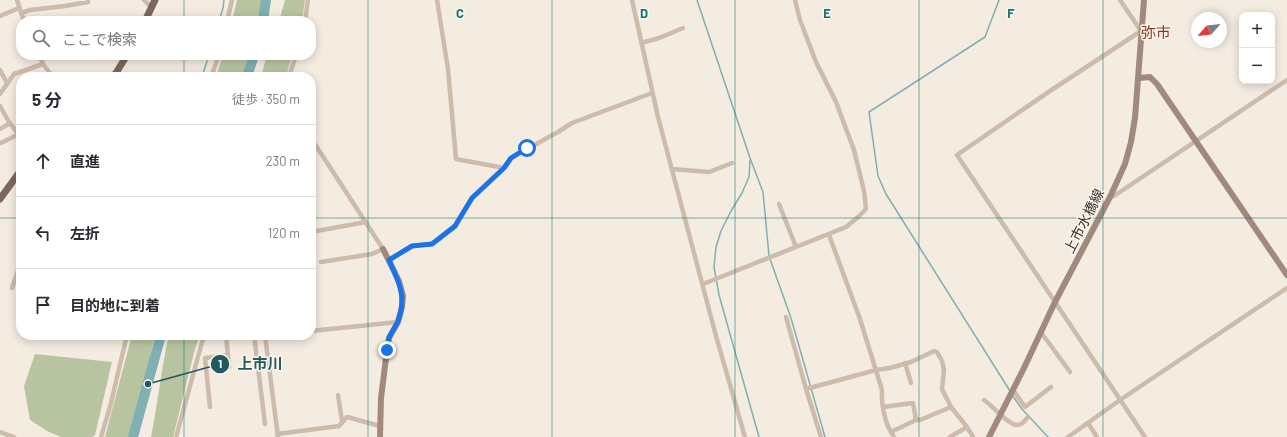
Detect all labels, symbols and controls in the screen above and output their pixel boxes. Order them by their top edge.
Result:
text: C [456,5,464,21]
text: D [640,5,648,21]
text: E [823,5,831,21]
text: F [1007,5,1015,21]
north arrow [1191,12,1227,48]
map controls [1239,12,1275,84]
button: + [1239,12,1275,48]
search box [16,16,316,60]
district label: 弥市 [1141,23,1171,41]
icon: search [30,27,52,49]
text: ここで検索 [62,30,137,48]
button: − [1239,48,1275,84]
text: 5 分 [32,89,62,109]
text: 徒歩 · 350 m [232,91,300,107]
route start [518,139,536,157]
icon: ahead [32,150,54,172]
text: 直進 [70,152,100,170]
text: 230 m [266,153,300,169]
street label: 上市水橋線 [1060,186,1107,256]
icon: left [32,222,54,244]
text: 左折 [70,224,100,242]
text: 120 m [268,225,300,241]
icon: arrive [32,294,54,316]
text: 目的地に到着 [70,296,160,314]
route end [378,341,396,359]
callout: 上市川 [210,351,291,378]
text: 上市川 [237,354,283,372]
text: 1 [218,356,222,370]

